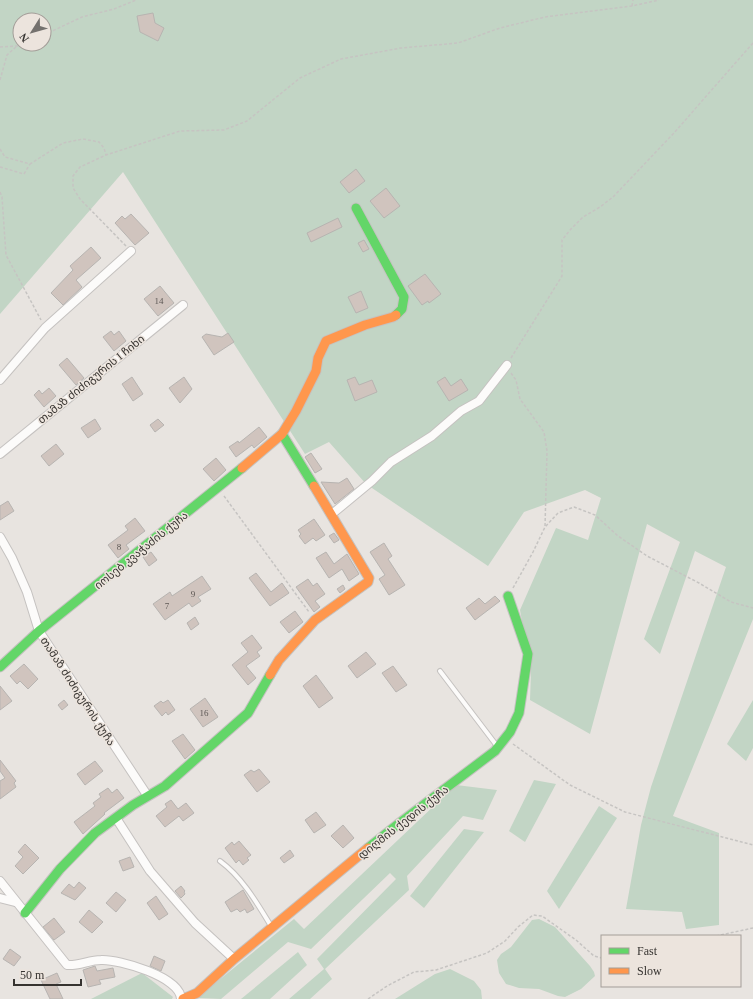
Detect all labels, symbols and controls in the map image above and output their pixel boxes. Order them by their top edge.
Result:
north arrow [12,12,52,52]
text: N [17,31,31,45]
house number: 14 [155,296,164,306]
street label: თამაზ ძიძიგურის I ჩიხი [35,332,147,426]
street label: იოსებ კვაჭაძის ქუჩა [92,509,191,592]
house number: 8 [117,542,122,552]
house number: 9 [191,589,196,599]
house number: 7 [165,601,170,611]
street label: თამაზ ძიძიგურის ქუჩა [38,634,118,748]
house number: 16 [200,708,209,718]
street label: დიღმის ქედის ქუჩა [355,783,451,862]
legend [601,935,741,987]
text: Fast [637,944,658,958]
scale bar [14,961,81,987]
text: Slow [637,964,662,978]
text: 50 m [20,968,45,982]

